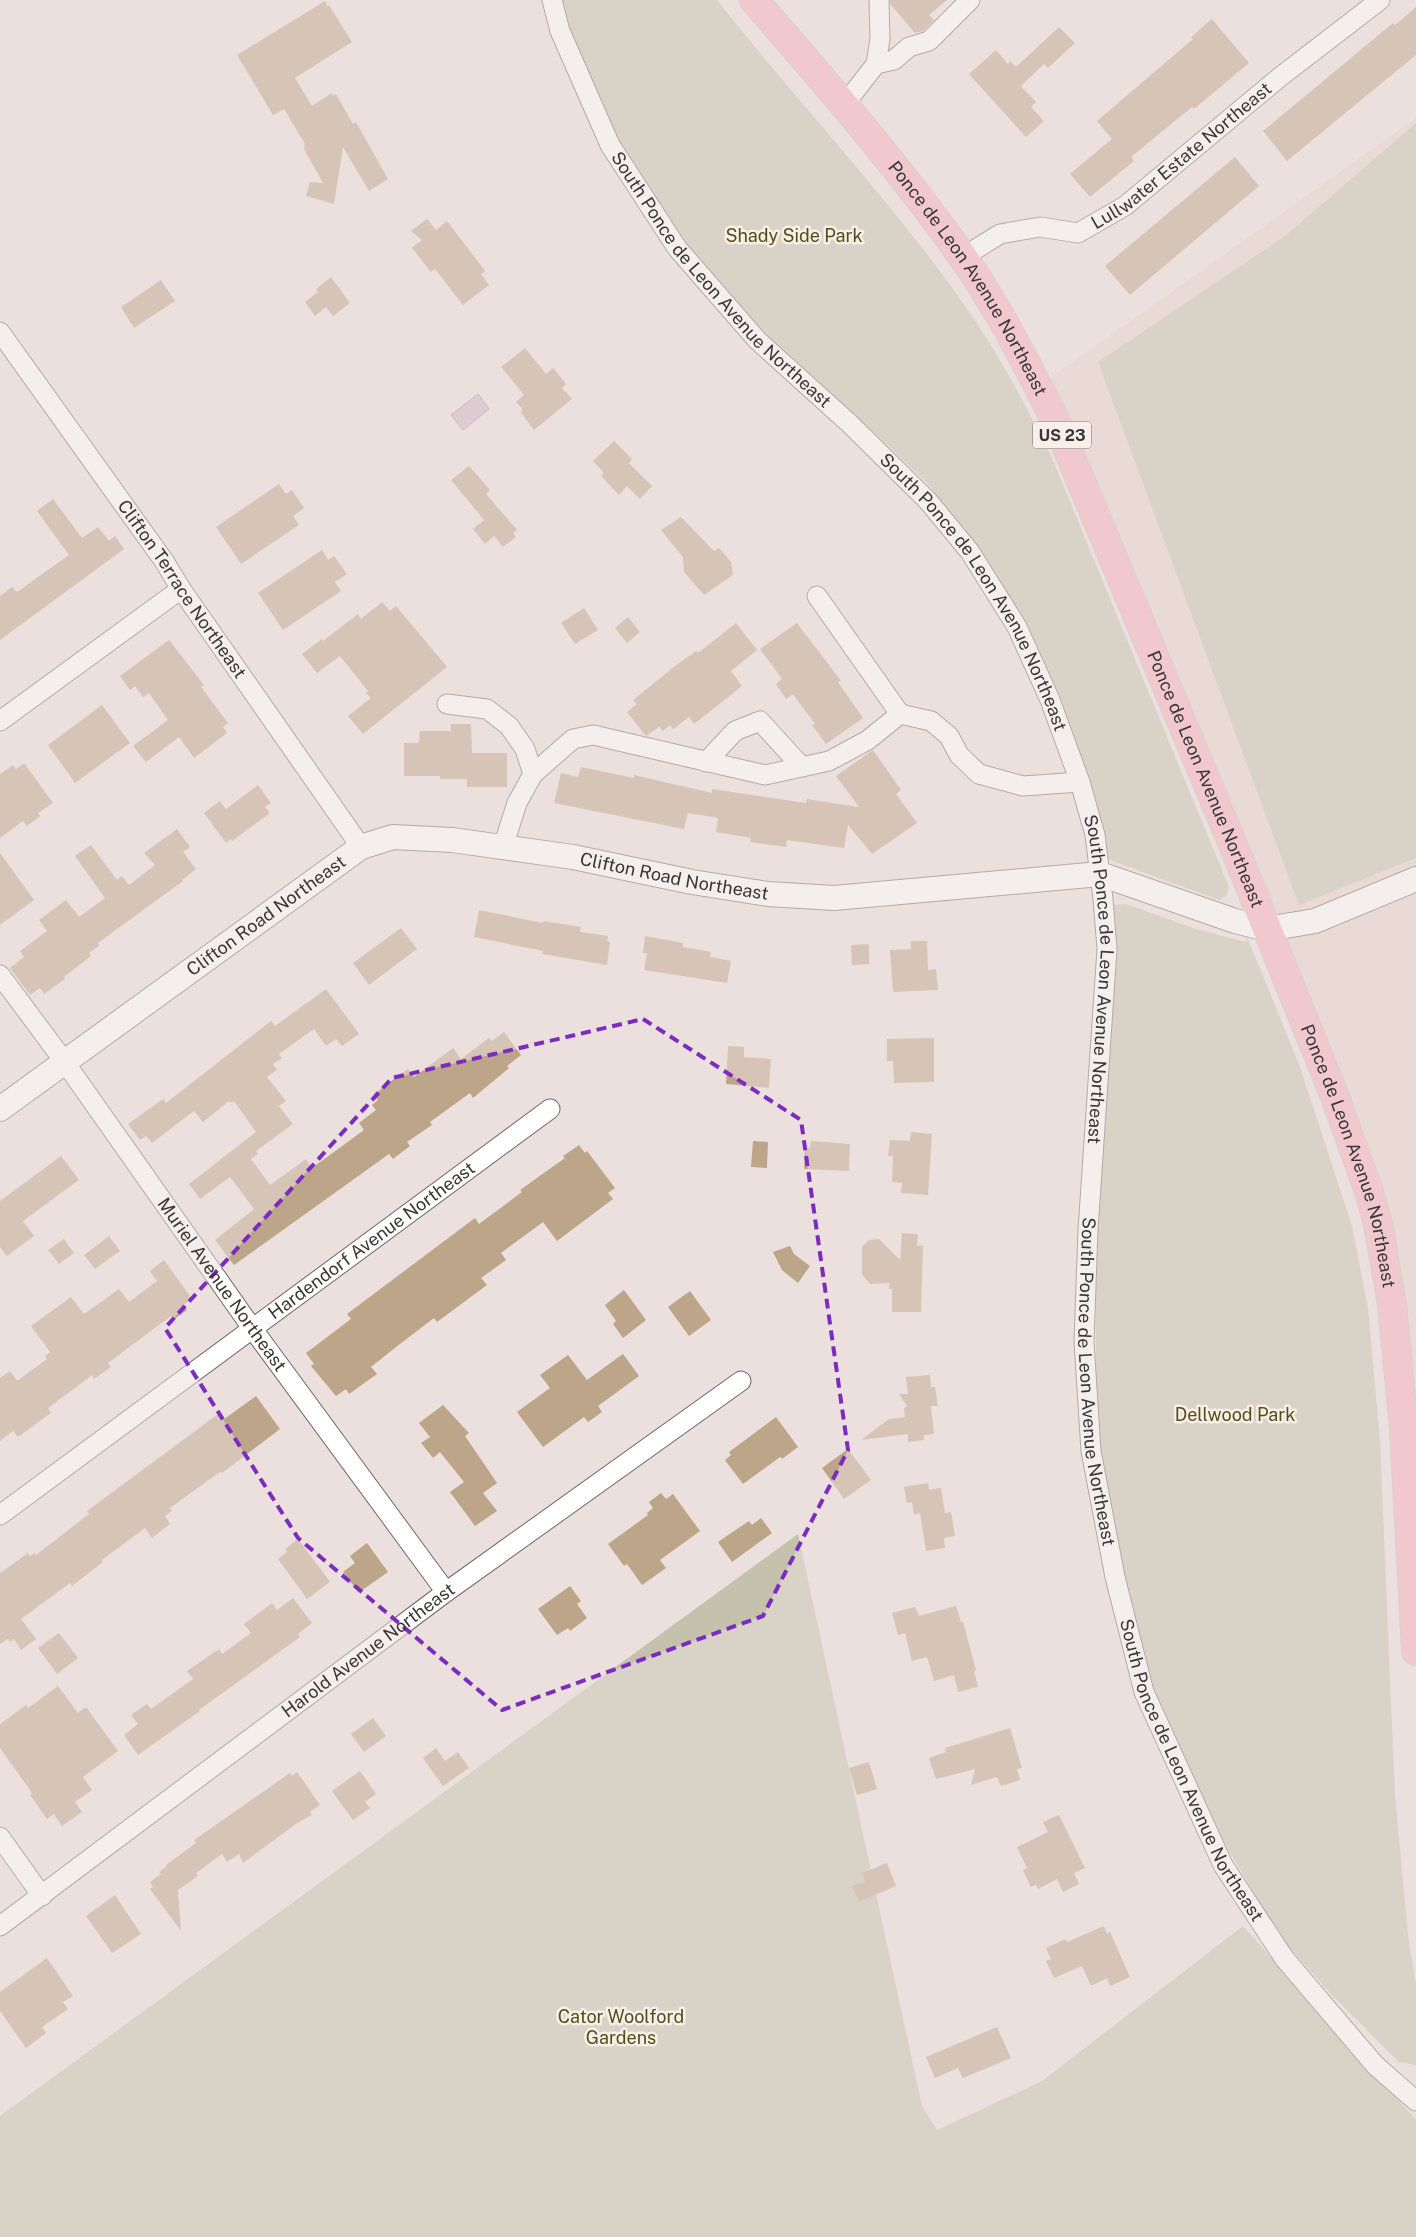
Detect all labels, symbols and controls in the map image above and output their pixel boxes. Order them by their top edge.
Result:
street label: Lullwater Estate Northeast [1087,78,1275,233]
street label: South Ponce de Leon Avenue Northeast [607,148,836,412]
street label: Ponce de Leon Avenue Northeast [884,157,1052,399]
park label: Shady Side Park [725,225,863,246]
road number: US 23 [1033,422,1091,448]
street label: South Ponce de Leon Avenue Northeast [876,449,1071,734]
street label: Clifton Terrace Northeast [114,496,251,682]
street label: Ponce de Leon Avenue Northeast [1143,647,1268,910]
street label: South Ponce de Leon Avenue Northeast [1080,812,1118,1145]
street label: Clifton Road Northeast [578,848,770,904]
street label: Clifton Road Northeast [182,851,350,980]
street label: Ponce de Leon Avenue Northeast [1297,1021,1400,1289]
street label: Hardendorf Avenue Northeast [264,1157,479,1323]
street label: Muriel Avenue Northeast [154,1194,291,1375]
street label: South Ponce de Leon Avenue Northeast [1074,1216,1120,1548]
park label: Dellwood Park [1175,1404,1295,1425]
street label: Harold Avenue Northeast [277,1578,458,1721]
street label: South Ponce de Leon Avenue Northeast [1116,1617,1268,1925]
park label: Cator Woolford Gardens [558,2006,684,2048]

